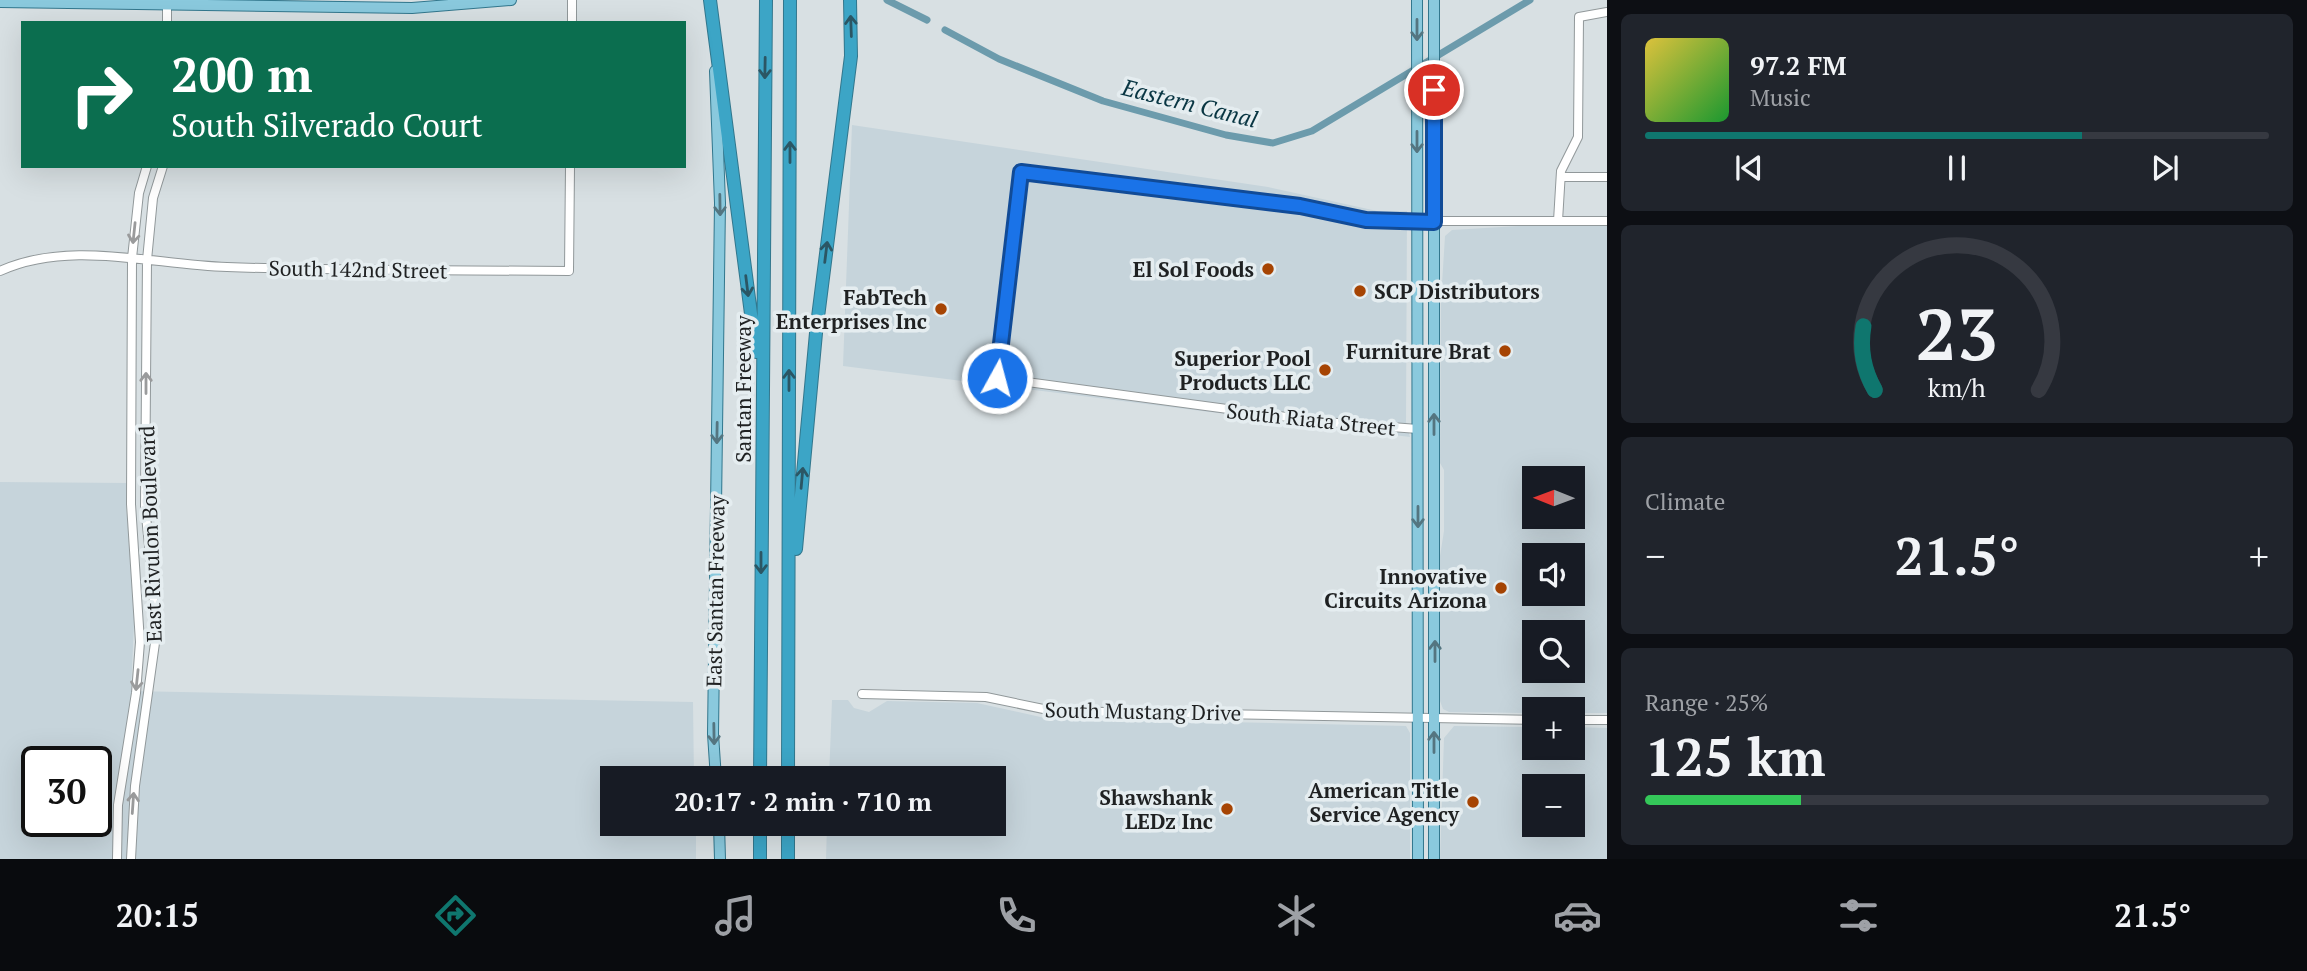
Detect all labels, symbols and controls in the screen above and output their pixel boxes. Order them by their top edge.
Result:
one-way arrow [845,15,858,38]
one-way arrow [1410,18,1424,41]
text: 200 m [171,41,313,106]
text: 97.2 FM [1750,48,1847,82]
icon: right [56,49,147,140]
one-way arrow [759,56,772,79]
pin [1404,60,1464,120]
water label: Eastern Canal [1118,71,1261,135]
icon: arrive [1415,71,1453,109]
text: Music [1750,82,1811,113]
text: South Silverado Court [171,104,483,146]
one-way arrow [1410,131,1424,154]
one-way arrow [783,141,797,164]
icon: previous [1730,149,1768,187]
icon: pause [1938,149,1976,187]
icon: next [2146,149,2184,187]
one-way arrow [713,193,726,216]
one-way arrow [128,221,141,244]
one-way arrow [819,241,832,264]
street label: South 142nd Street [268,253,448,285]
place label: El Sol Foods [1133,255,1254,283]
marker: El Sol Foods [1260,261,1276,277]
one-way arrow [741,274,754,297]
place label: SCP Distributors [1374,277,1540,305]
place label: FabTech Enterprises Inc [776,283,928,335]
marker: SCP Distributors [1352,283,1368,299]
text: 23 [1916,284,1998,381]
marker: FabTech Enterprises Inc [933,301,949,317]
street label: Santan Freeway [729,315,757,463]
place label: Furniture Brat [1346,337,1492,365]
position arrow [960,341,1034,415]
marker: Furniture Brat [1497,343,1513,359]
place label: Superior Pool Products LLC [1174,344,1311,396]
marker: Superior Pool Products LLC [1317,362,1333,378]
one-way arrow [782,368,796,391]
one-way arrow [139,371,153,394]
text: km/h [1928,371,1986,404]
street label: South Riata Street [1225,396,1397,442]
one-way arrow [1427,412,1441,435]
one-way arrow [711,421,724,444]
street label: East Rivulon Boulevard [132,425,168,643]
north arrow [1522,466,1586,528]
map controls [1522,466,1585,837]
one-way arrow [796,467,809,490]
text: Climate [1645,486,1725,517]
street label: East Santan Freeway [699,494,731,687]
one-way arrow [1411,505,1425,528]
text: 21.5° [1894,521,2020,590]
text: − [1645,531,1665,581]
text: + [2249,531,2269,581]
button: sound [1522,543,1585,606]
one-way arrow [754,552,768,575]
place label: Innovative Circuits Arizona [1324,562,1487,614]
marker: Innovative Circuits Arizona [1493,580,1509,596]
button: search [1522,620,1585,683]
one-way arrow [1428,640,1442,663]
one-way arrow [130,669,143,691]
text: Range · 25% [1645,687,1768,718]
street label: South Mustang Drive [1044,695,1242,727]
button: + [1522,697,1585,760]
one-way arrow [707,722,721,745]
text: 125 km [1645,722,1826,791]
one-way arrow [1427,731,1441,754]
speed limit sign: 30 [21,746,112,837]
button: − [1522,774,1585,837]
place label: American Title Service Agency [1308,776,1460,828]
place label: Shawshank LEDz Inc [1099,783,1214,835]
text: 20:17 · 2 min · 710 m [674,784,932,818]
one-way arrow [127,791,140,814]
marker: American Title Service Agency [1465,794,1481,810]
marker: Shawshank LEDz Inc [1219,801,1235,817]
icon: directions [431,891,480,940]
icon: music [711,891,760,940]
icon: phone [992,891,1041,940]
icon: climate [1272,891,1321,940]
icon: car [1553,891,1602,940]
icon: filters [1834,891,1883,940]
text: 20:15 [116,894,199,936]
text: 21.5° [2114,894,2191,936]

